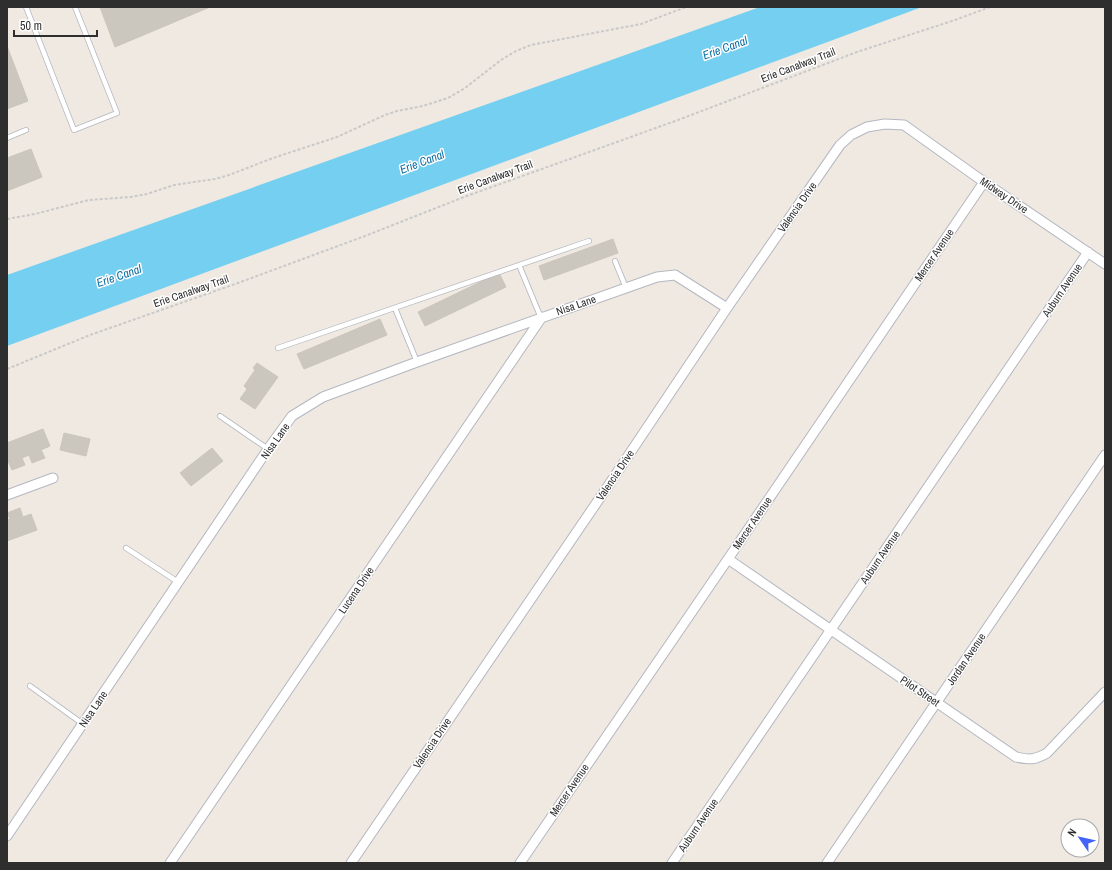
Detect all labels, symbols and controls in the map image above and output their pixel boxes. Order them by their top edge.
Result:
scale bar [14,12,97,38]
text: 50 m [20,18,42,34]
water label: Erie Canal [700,32,750,63]
street label: Erie Canalway Trail [759,44,837,86]
water label: Erie Canal [397,146,447,178]
street label: Erie Canalway Trail [456,157,534,197]
street label: Midway Drive [977,174,1031,216]
street label: Valencia Drive [774,179,820,235]
street label: Mercer Avenue [911,226,957,284]
water label: Erie Canal [94,261,144,291]
street label: Auburn Avenue [1038,261,1085,320]
street label: Erie Canalway Trail [152,272,230,310]
street label: Nisa Lane [554,292,598,318]
street label: Nisa Lane [257,420,293,462]
street label: Valencia Drive [593,447,637,503]
street label: Mercer Avenue [729,494,775,552]
street label: Auburn Avenue [856,528,903,587]
street label: Lucena Drive [335,564,377,616]
street label: Jordan Avenue [943,630,989,688]
street label: Pilot Street [898,673,943,710]
street label: Nisa Lane [76,688,110,730]
street label: Valencia Drive [410,715,454,771]
street label: Mercer Avenue [546,761,592,819]
street label: Auburn Avenue [674,796,721,855]
north arrow [1060,818,1100,858]
text: N [1064,826,1079,839]

